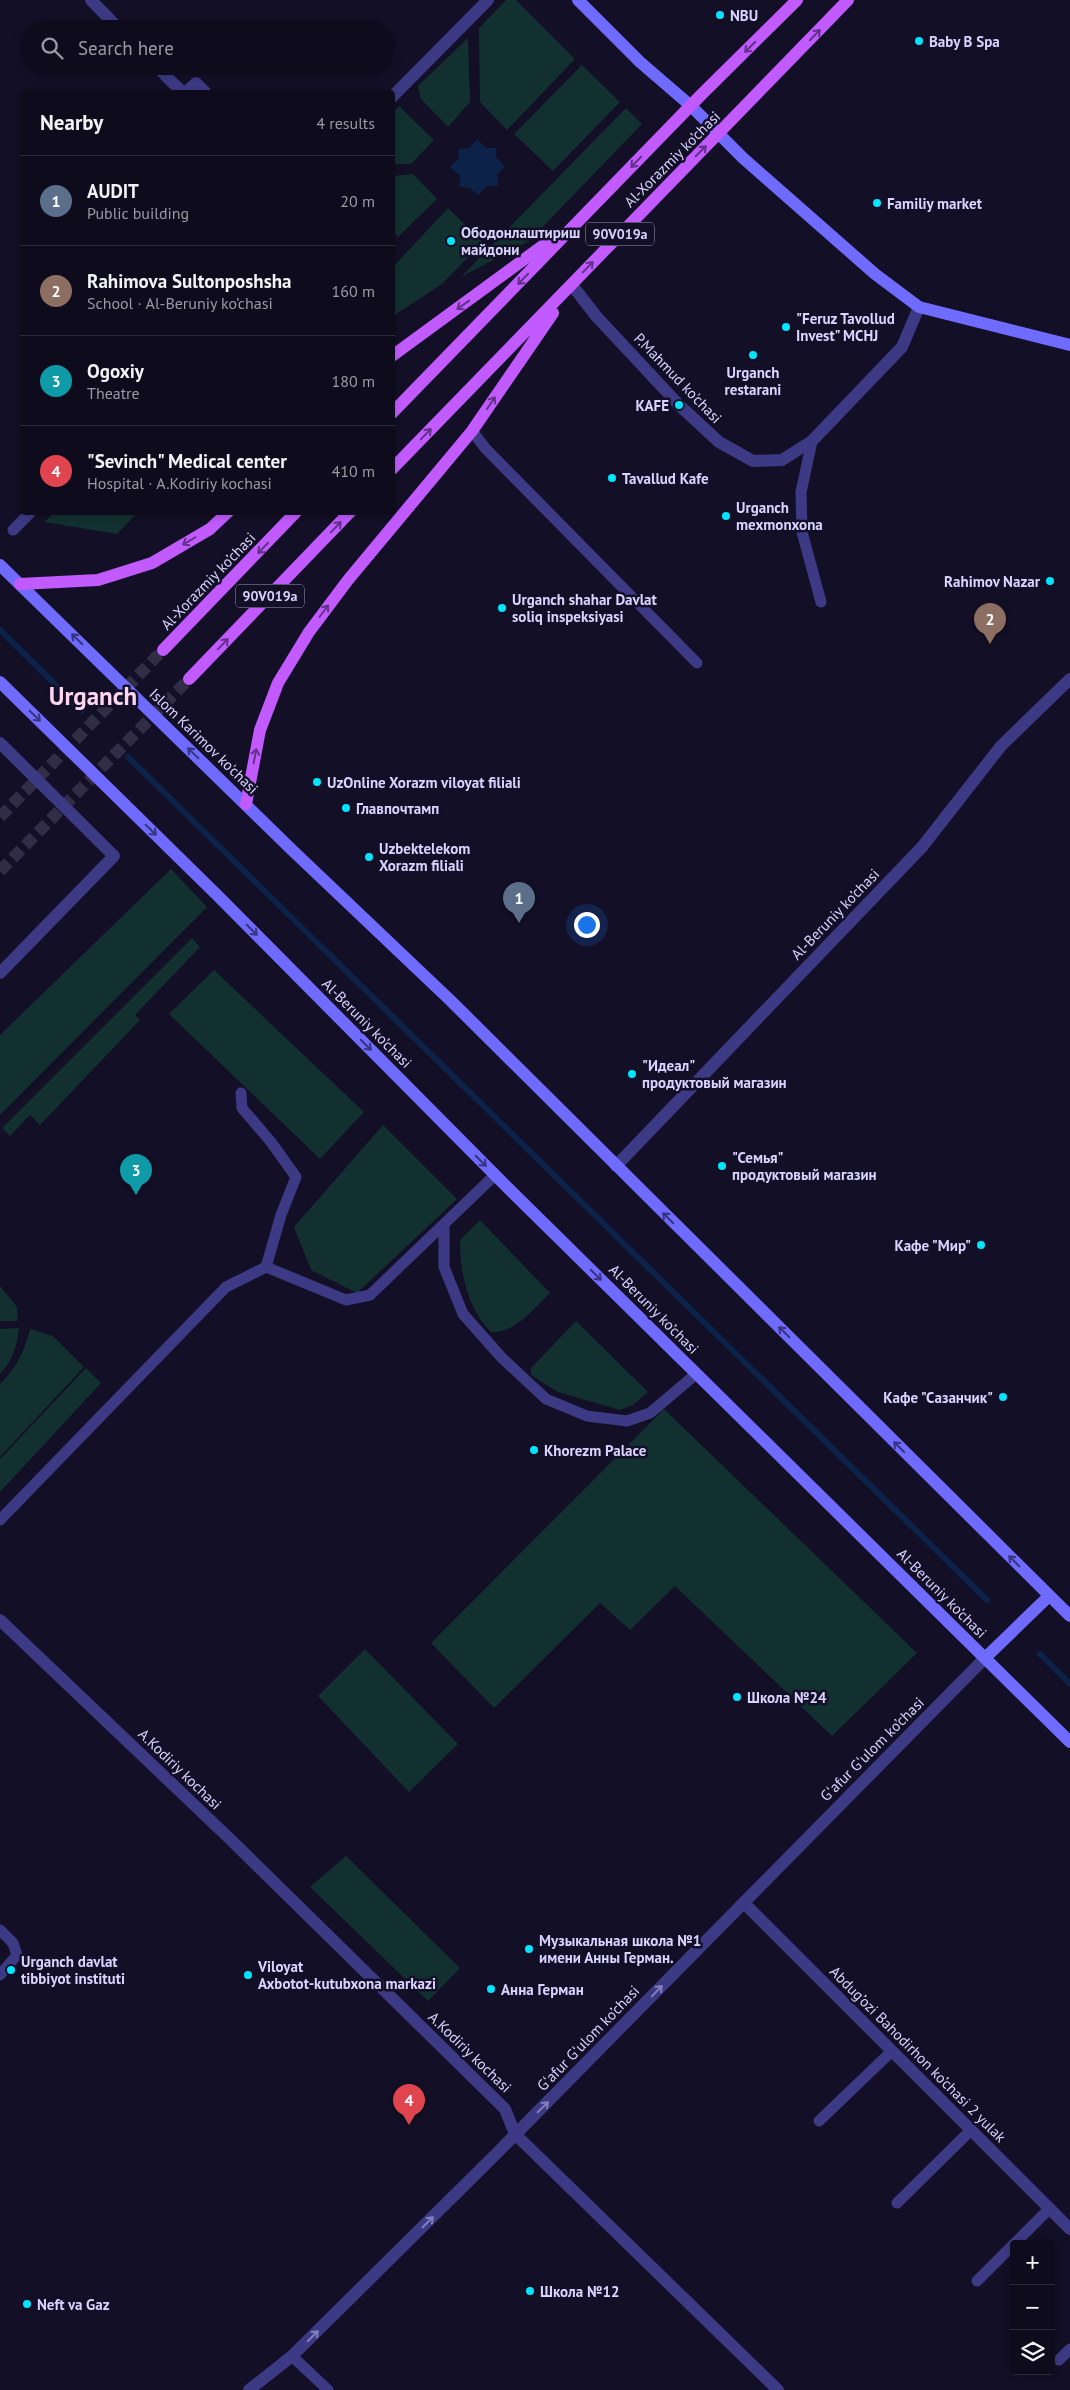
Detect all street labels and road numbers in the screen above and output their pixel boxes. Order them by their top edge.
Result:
street label: Al-Xorazmiy ko’chasi [620,107,724,211]
road number: 90V019a [586,222,654,245]
street label: P.Mahmud ko'chasi [630,329,726,427]
street label: Al-Xorazmiy ko’chasi [157,528,259,634]
road number: 90V019a [236,584,304,608]
street label: Islom Karimov ko'chasi [146,684,262,798]
street label: Al-Beruniy ko’chasi [787,865,883,963]
street label: Al-Beruniy ko’chasi [318,974,416,1072]
street label: Al-Beruniy ko’chasi [605,1260,703,1358]
street label: Al-Beruniy ko’chasi [893,1544,991,1642]
street label: Gʻafur Gʻulom ko’chasi [816,1693,928,1805]
street label: A.Kodiriy kochasi [134,1725,226,1813]
street label: Abdug’ozi Bahodirhon ko’chasi 2 yulak [826,1962,1011,2147]
street label: Gʻafur Gʻulom ko’chasi [533,1981,643,2095]
street label: A.Kodiriy kochasi [424,2008,516,2096]

